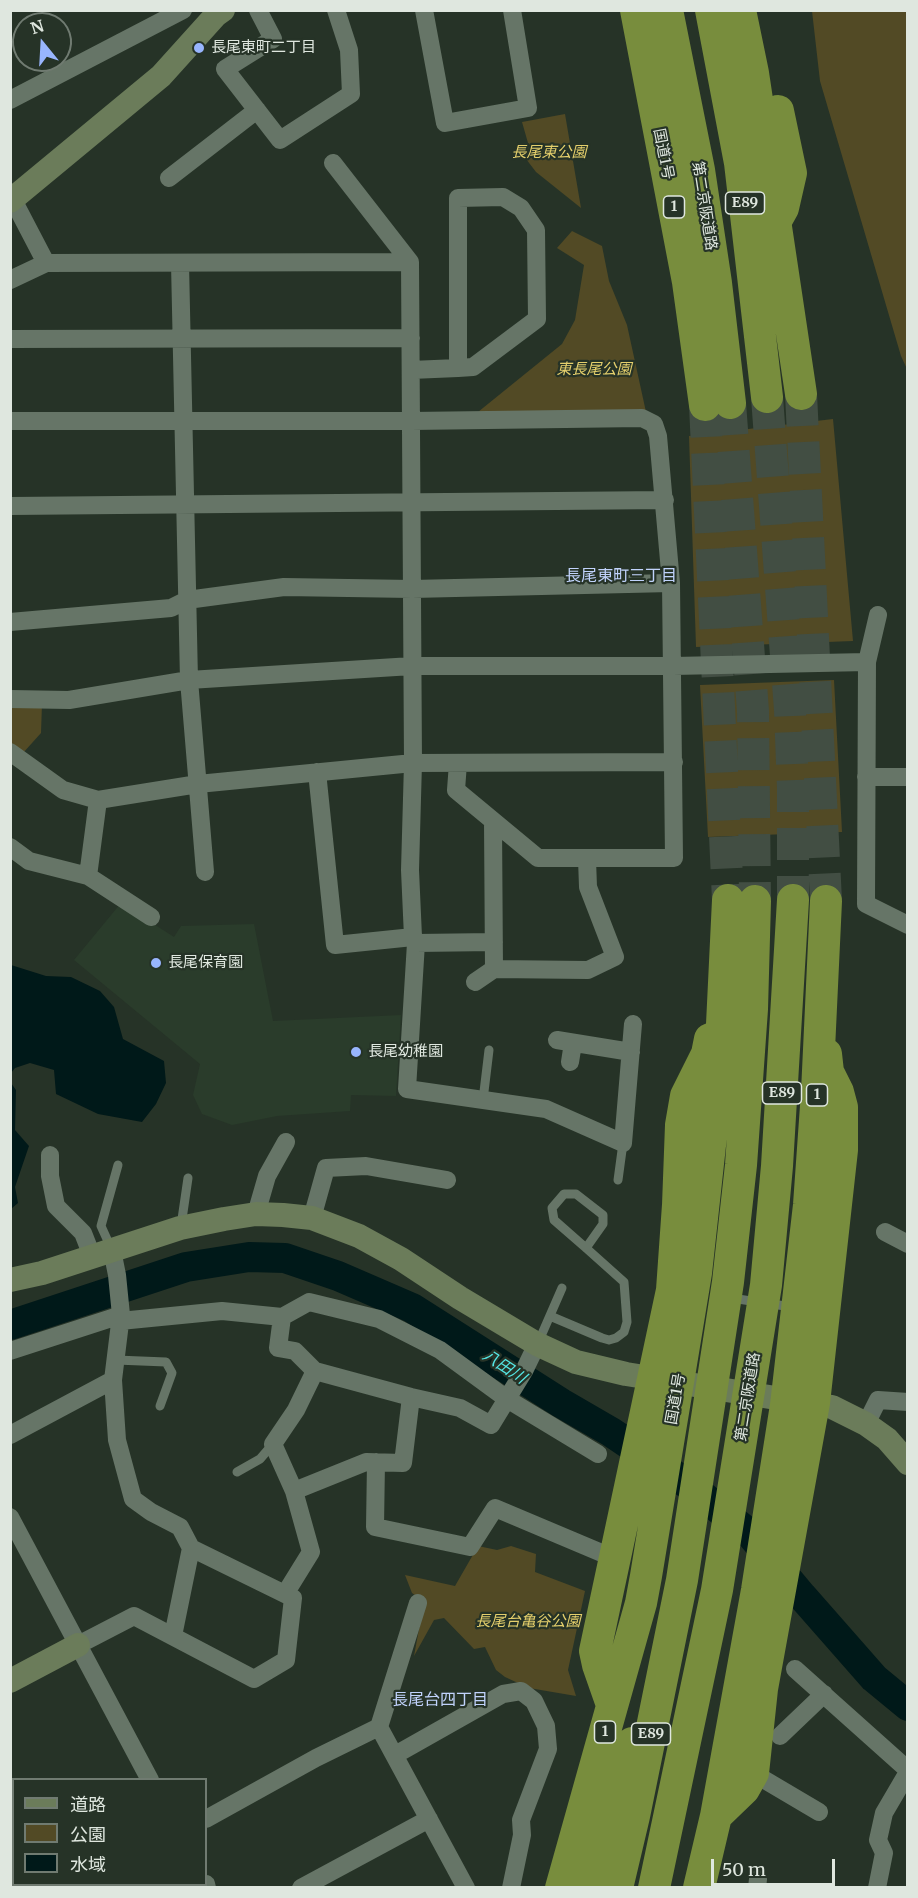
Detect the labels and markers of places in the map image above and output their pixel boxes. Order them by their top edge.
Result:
place label: 長尾東町二丁目 [211,39,316,57]
marker: 長尾東町二丁目 [192,41,206,55]
place label: 長尾保育園 [168,954,243,972]
marker: 長尾保育園 [149,956,163,970]
place label: 長尾幼稚園 [368,1043,443,1061]
marker: 長尾幼稚園 [349,1045,363,1059]

